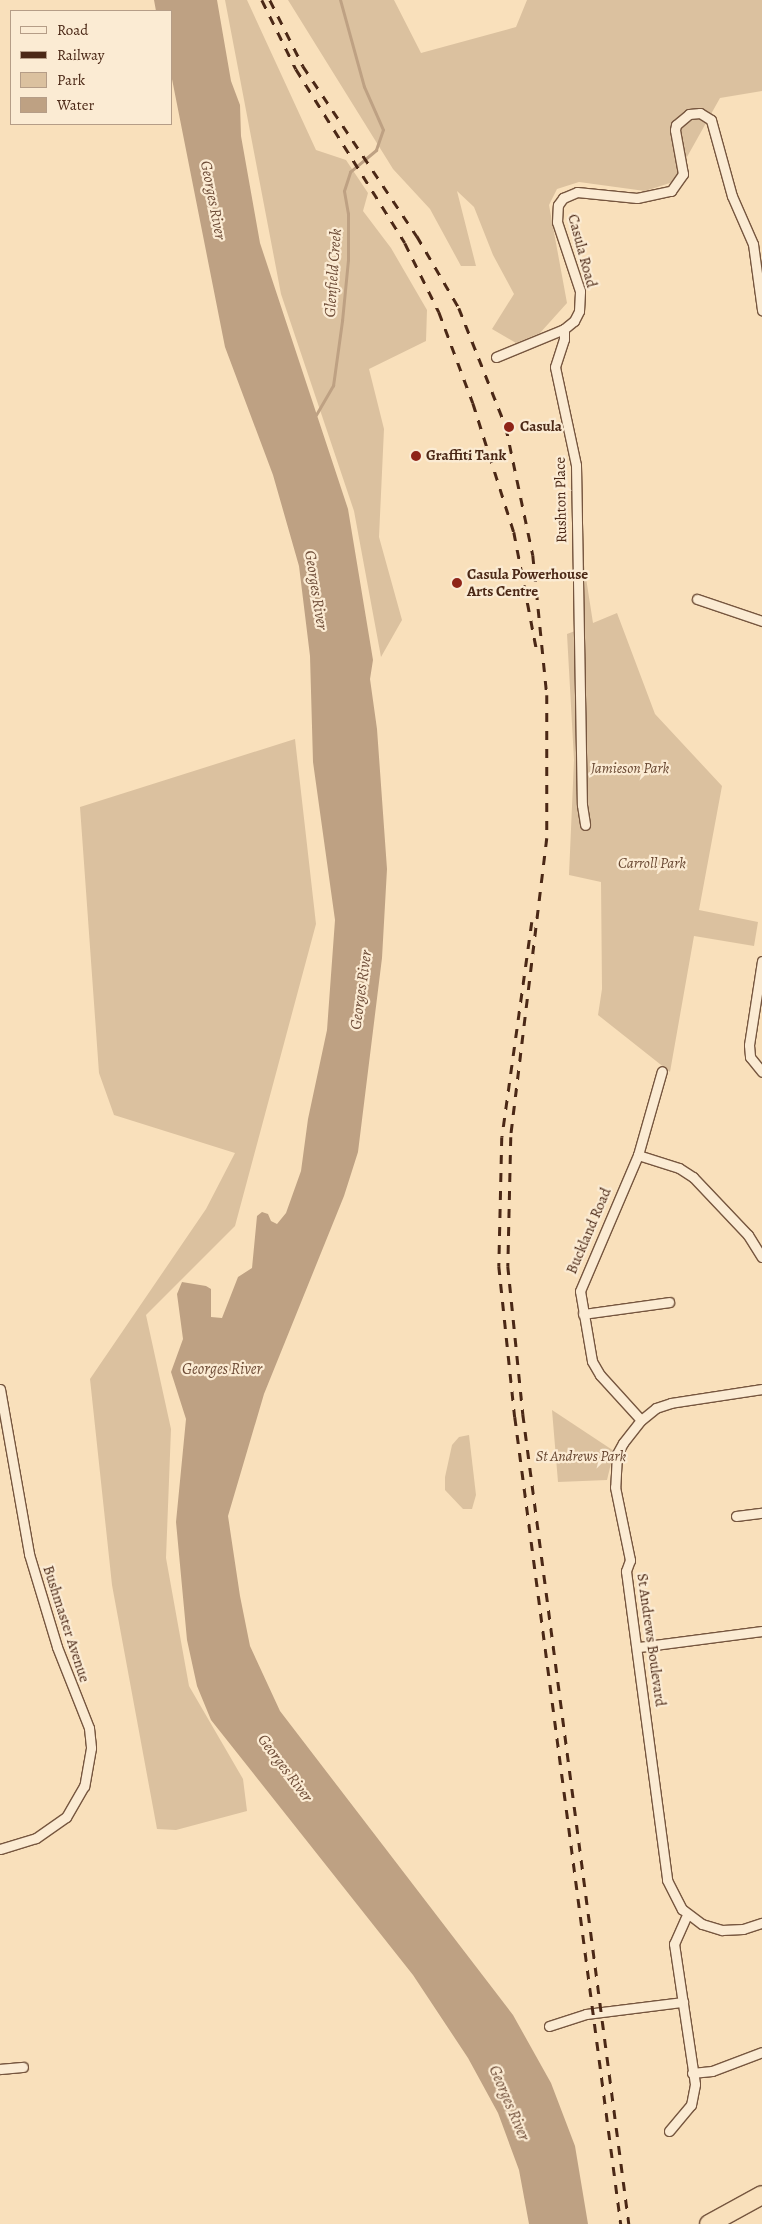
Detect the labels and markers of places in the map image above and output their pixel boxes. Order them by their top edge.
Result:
place label: Casula [520,418,562,436]
marker: Casula [502,420,516,434]
place label: Graffiti Tank [426,447,506,465]
marker: Graffiti Tank [410,450,422,462]
place label: Casula Powerhouse Arts Centre [467,565,588,600]
marker: Casula Powerhouse Arts Centre [451,577,463,589]

